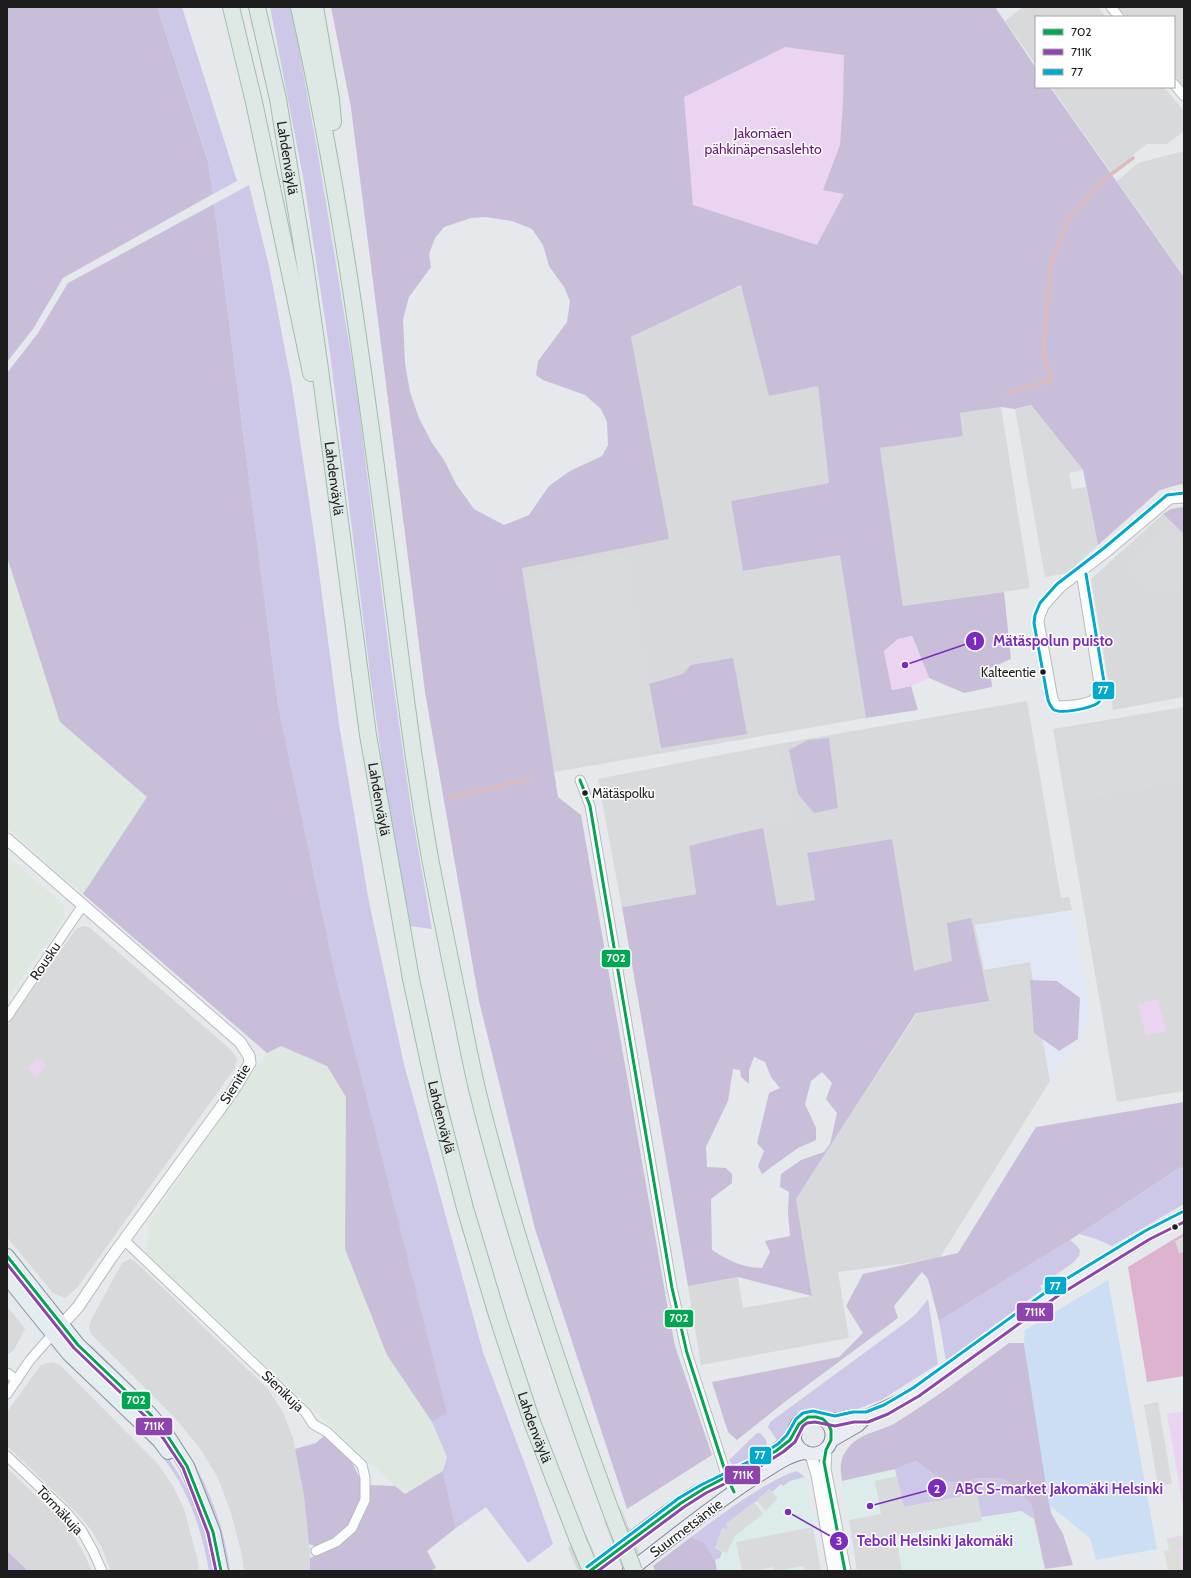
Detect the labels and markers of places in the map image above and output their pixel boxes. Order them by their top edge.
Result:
callout: Mätäspolun puisto [965,627,1121,654]
place label: Kalteentie [981,664,1036,680]
marker: Kalteentie [1038,667,1048,677]
place label: Mätäspolku [592,785,655,801]
marker: Mätäspolku [580,788,590,798]
unlabelled marker [1170,1222,1180,1232]
callout: ABC S-market Jakomäki Helsinki [927,1475,1171,1502]
callout: Teboil Helsinki Jakomäki [829,1527,1022,1554]

